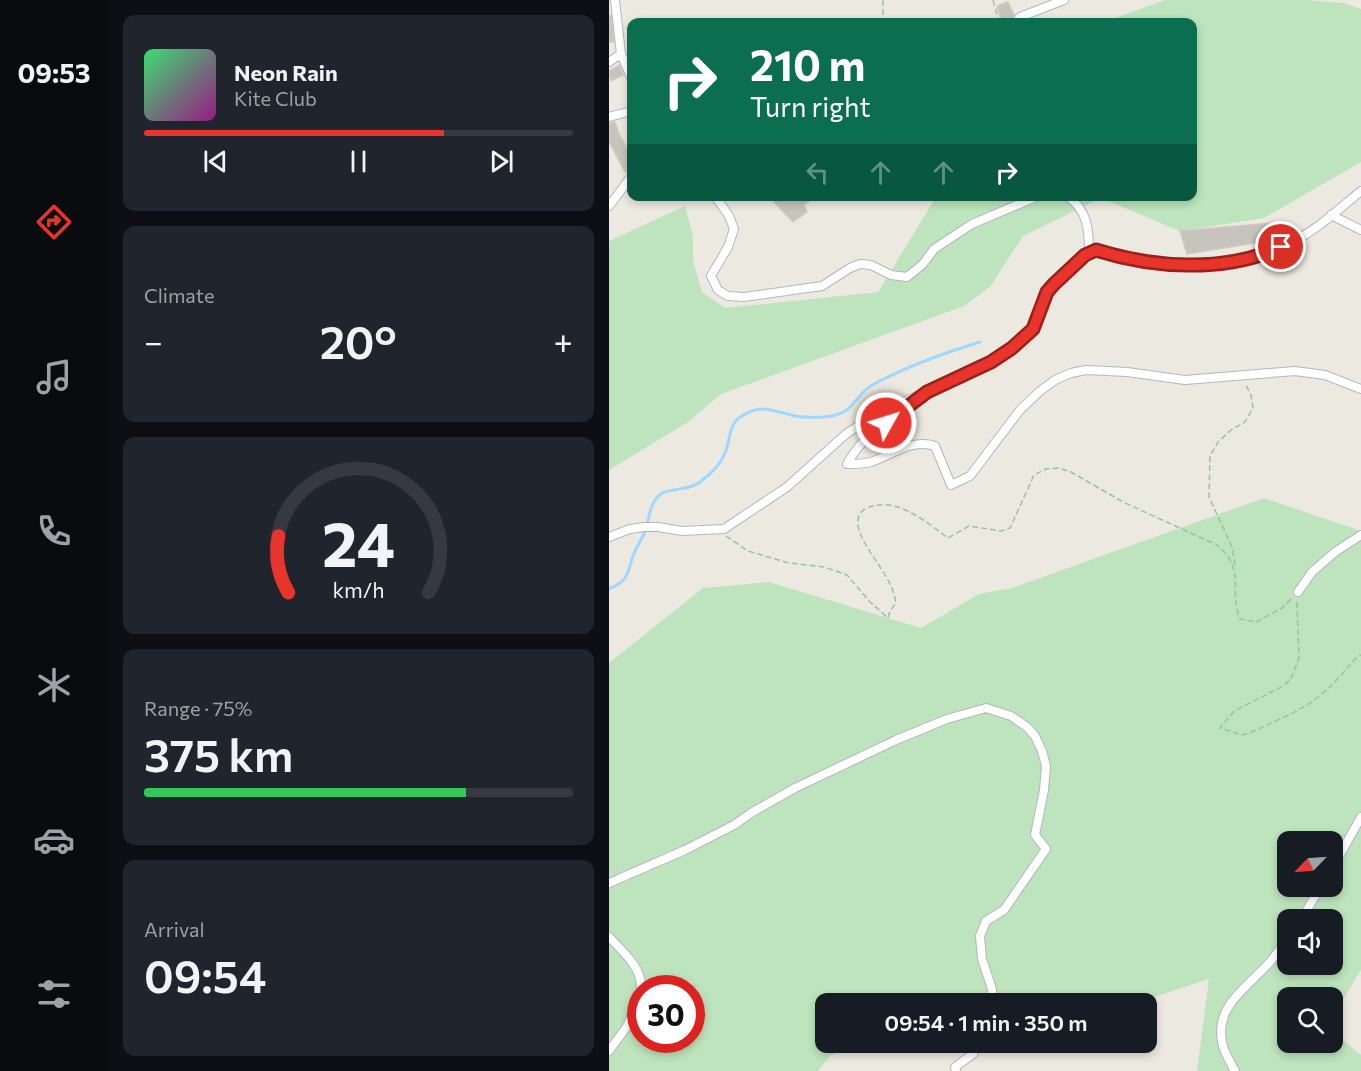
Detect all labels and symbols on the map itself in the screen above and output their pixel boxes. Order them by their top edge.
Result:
pin [1255,221,1306,272]
position arrow [854,391,918,455]
north arrow [1277,831,1343,897]
speed limit sign: 30 [627,975,705,1053]

